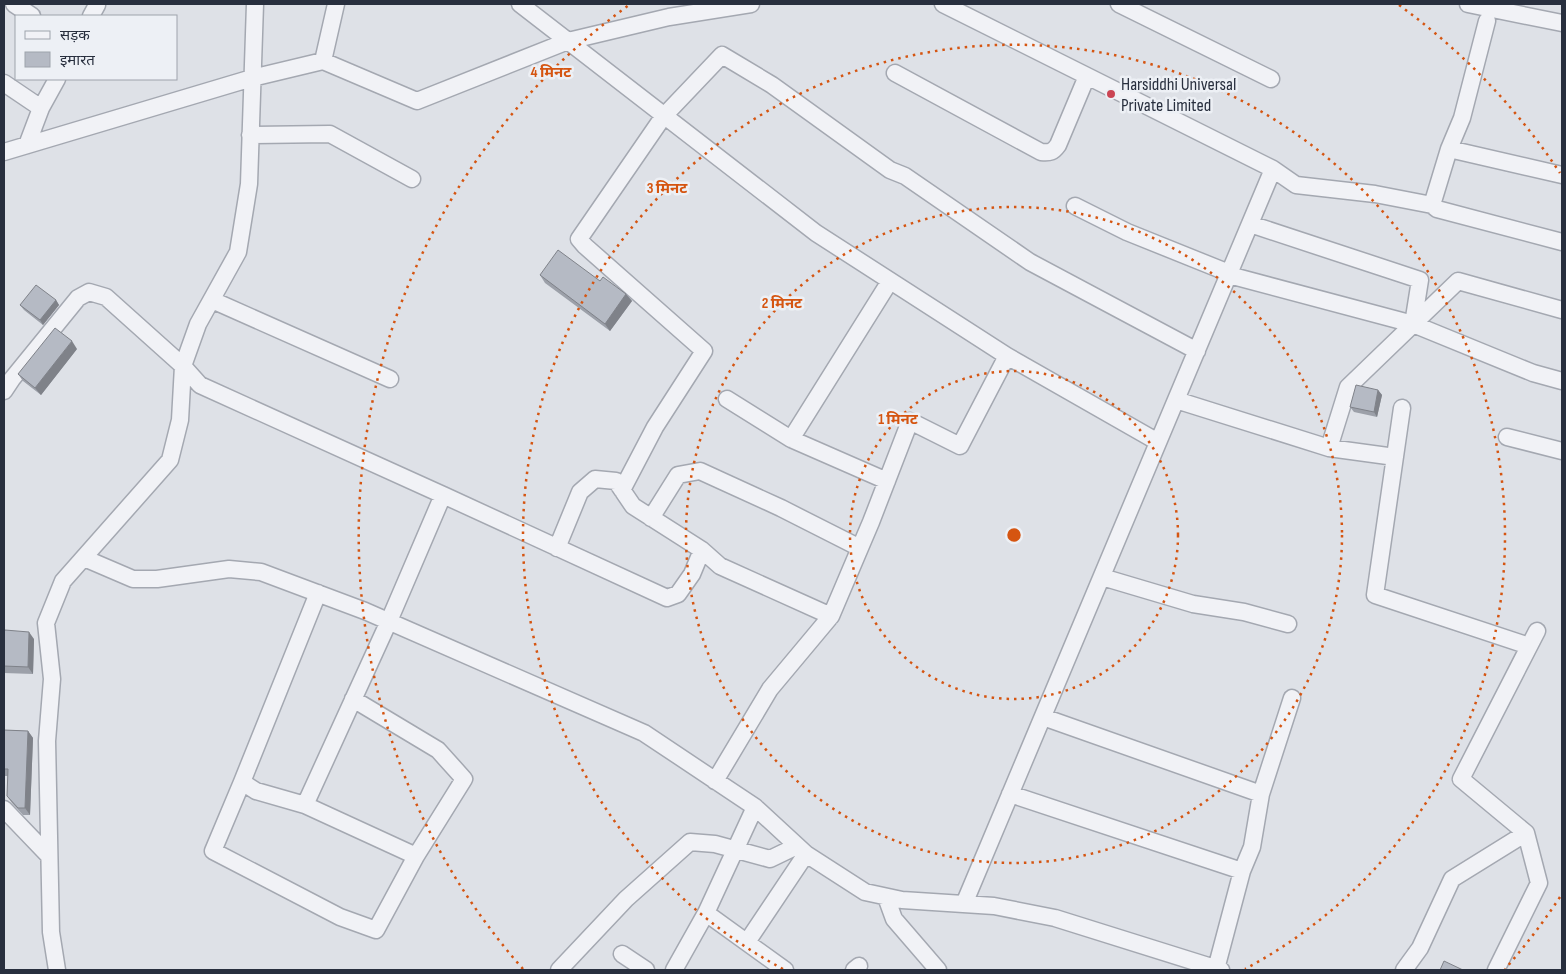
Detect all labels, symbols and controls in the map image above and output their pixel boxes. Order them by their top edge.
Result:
legend [15,15,178,80]
text: सड़क [60,26,90,45]
text: इमारत [60,51,95,70]
text: 4 मिनट [531,63,572,82]
place label: Harsiddhi Universal Private Limited [1121,74,1236,116]
marker: Harsiddhi Universal Private Limited [1105,88,1117,100]
text: 3 मिनट [647,179,688,198]
text: 2 मिनट [762,294,803,313]
text: 1 मिनट [878,410,919,429]
centre of rings [1005,526,1023,544]

